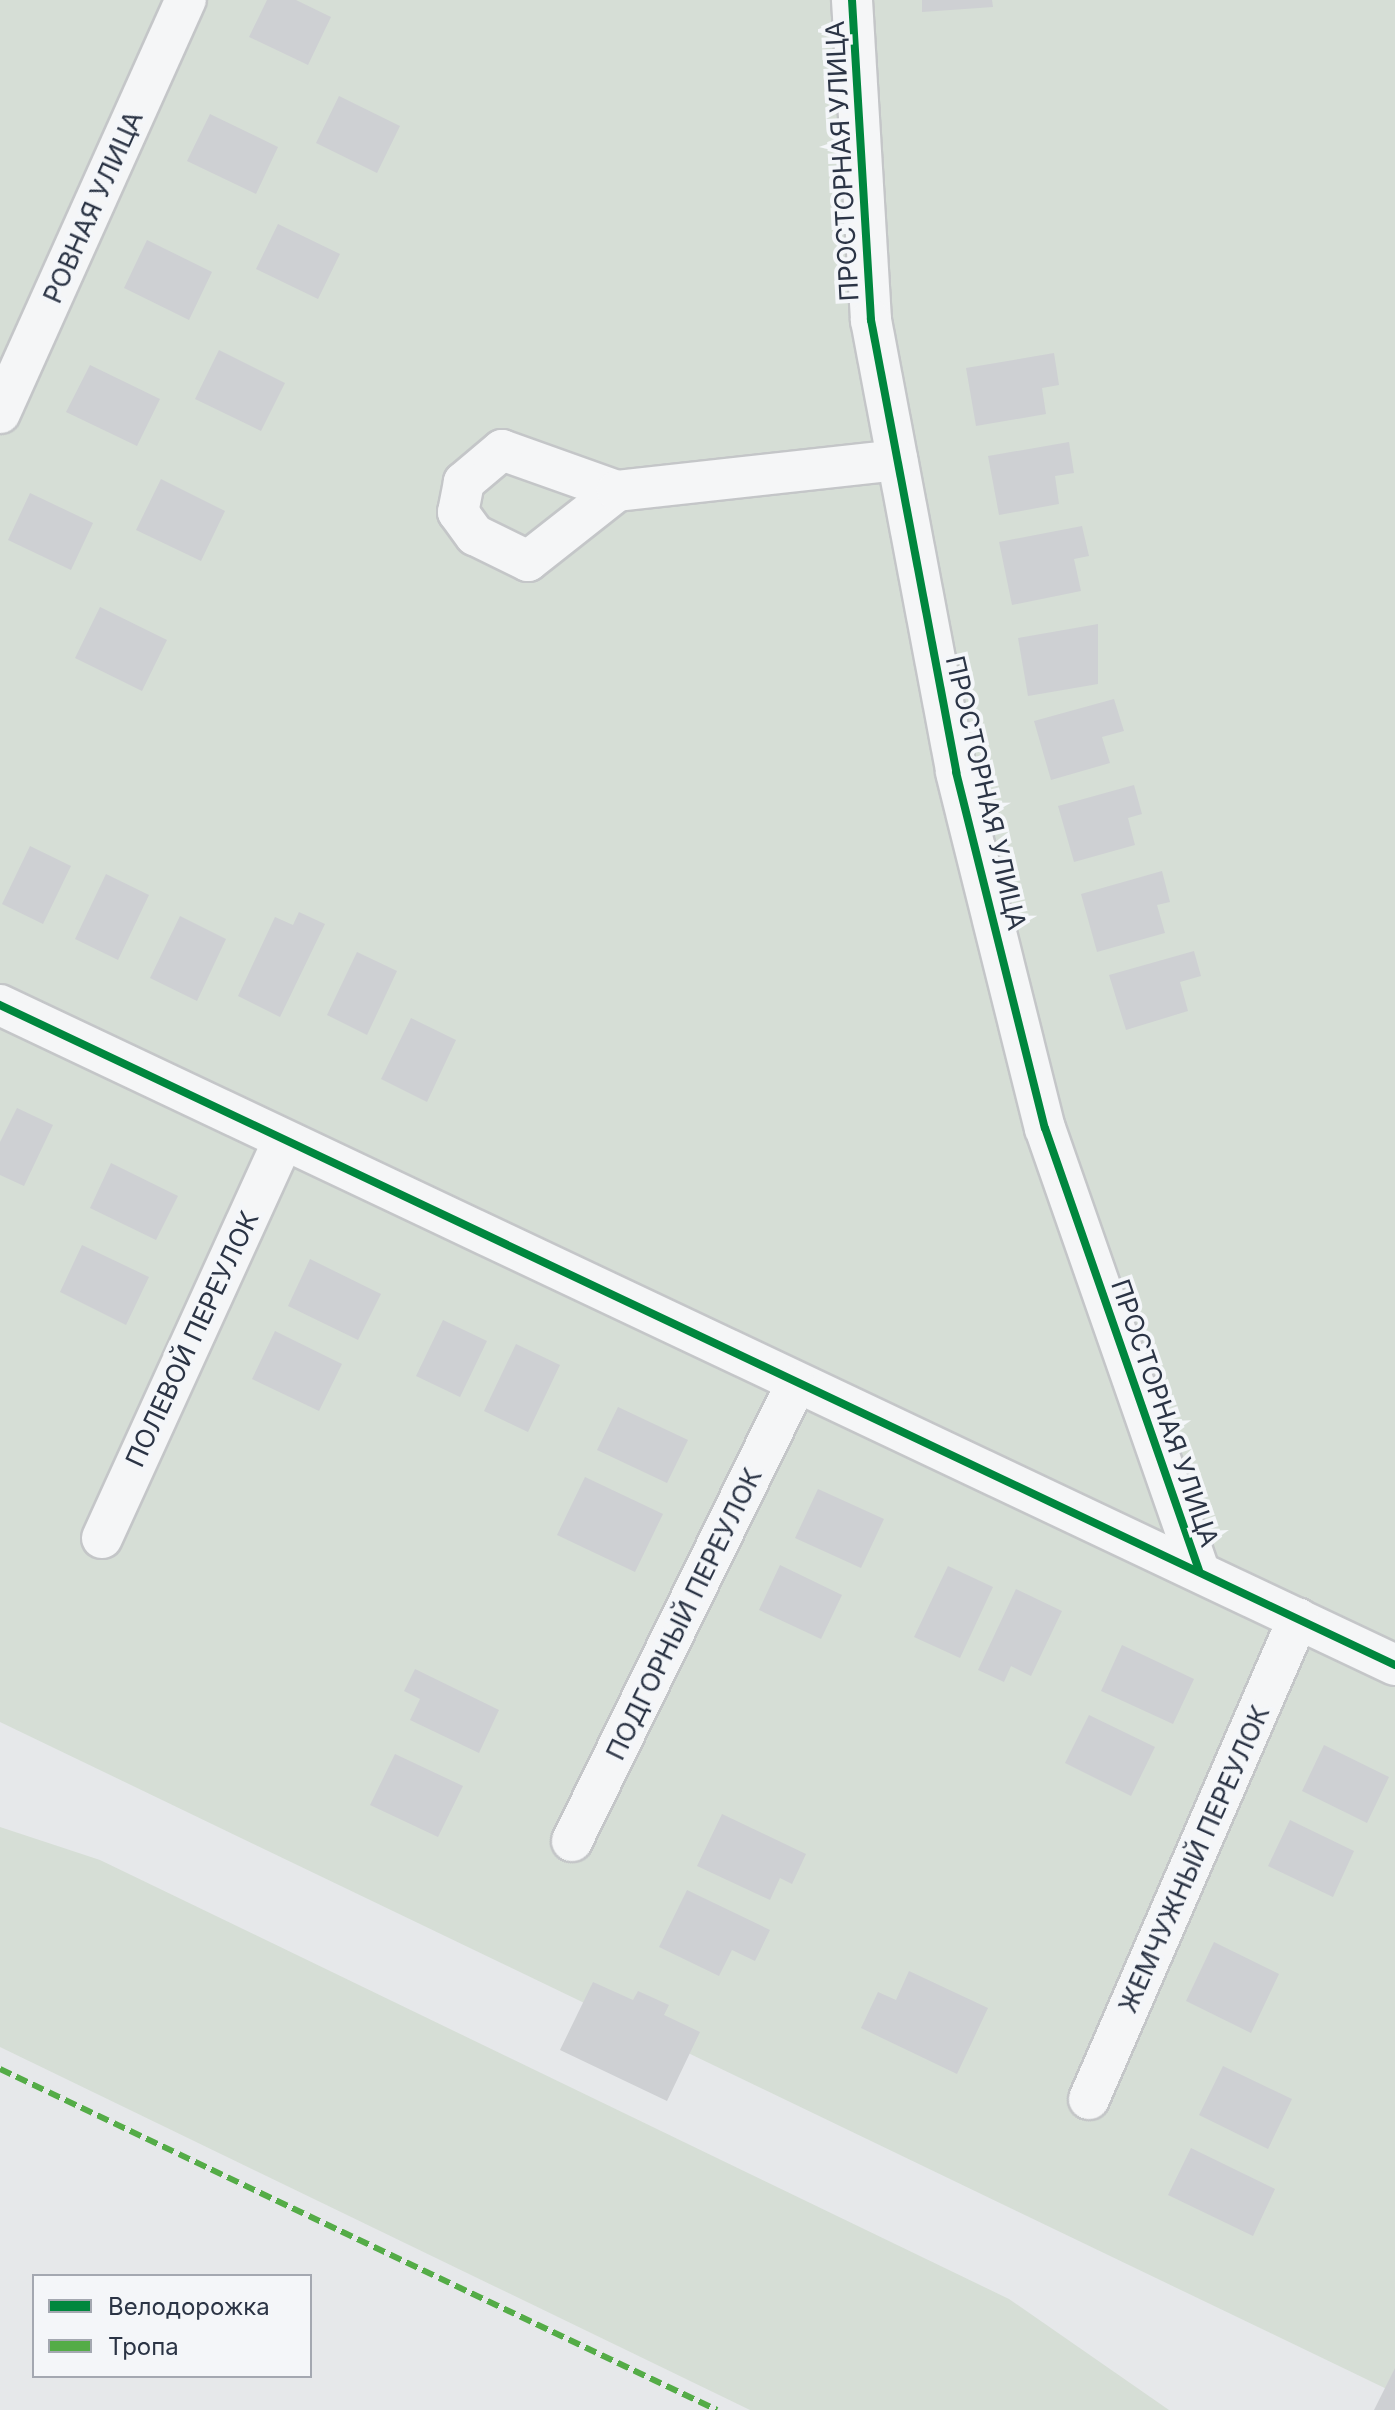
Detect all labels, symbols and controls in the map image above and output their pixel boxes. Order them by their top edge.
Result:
street label: ПРОСТОРНАЯ УЛИЦА [819,20,865,302]
street label: РОВНАЯ УЛИЦА [37,106,149,308]
street label: ПРОСТОРНАЯ УЛИЦА [939,653,1033,933]
street label: ПОЛЕВОЙ ПЕРЕУЛОК [119,1206,265,1472]
street label: ПРОСТОРНАЯ УЛИЦА [1105,1275,1225,1551]
street label: ПОДГОРНЫЙ ПЕРЕУЛОК [600,1463,768,1765]
street label: ЖЕМЧУЖНЫЙ ПЕРЕУЛОК [1112,1701,1276,2017]
legend [32,2274,312,2378]
text: Велодорожка [108,2292,270,2321]
text: Тропа [108,2332,179,2361]

